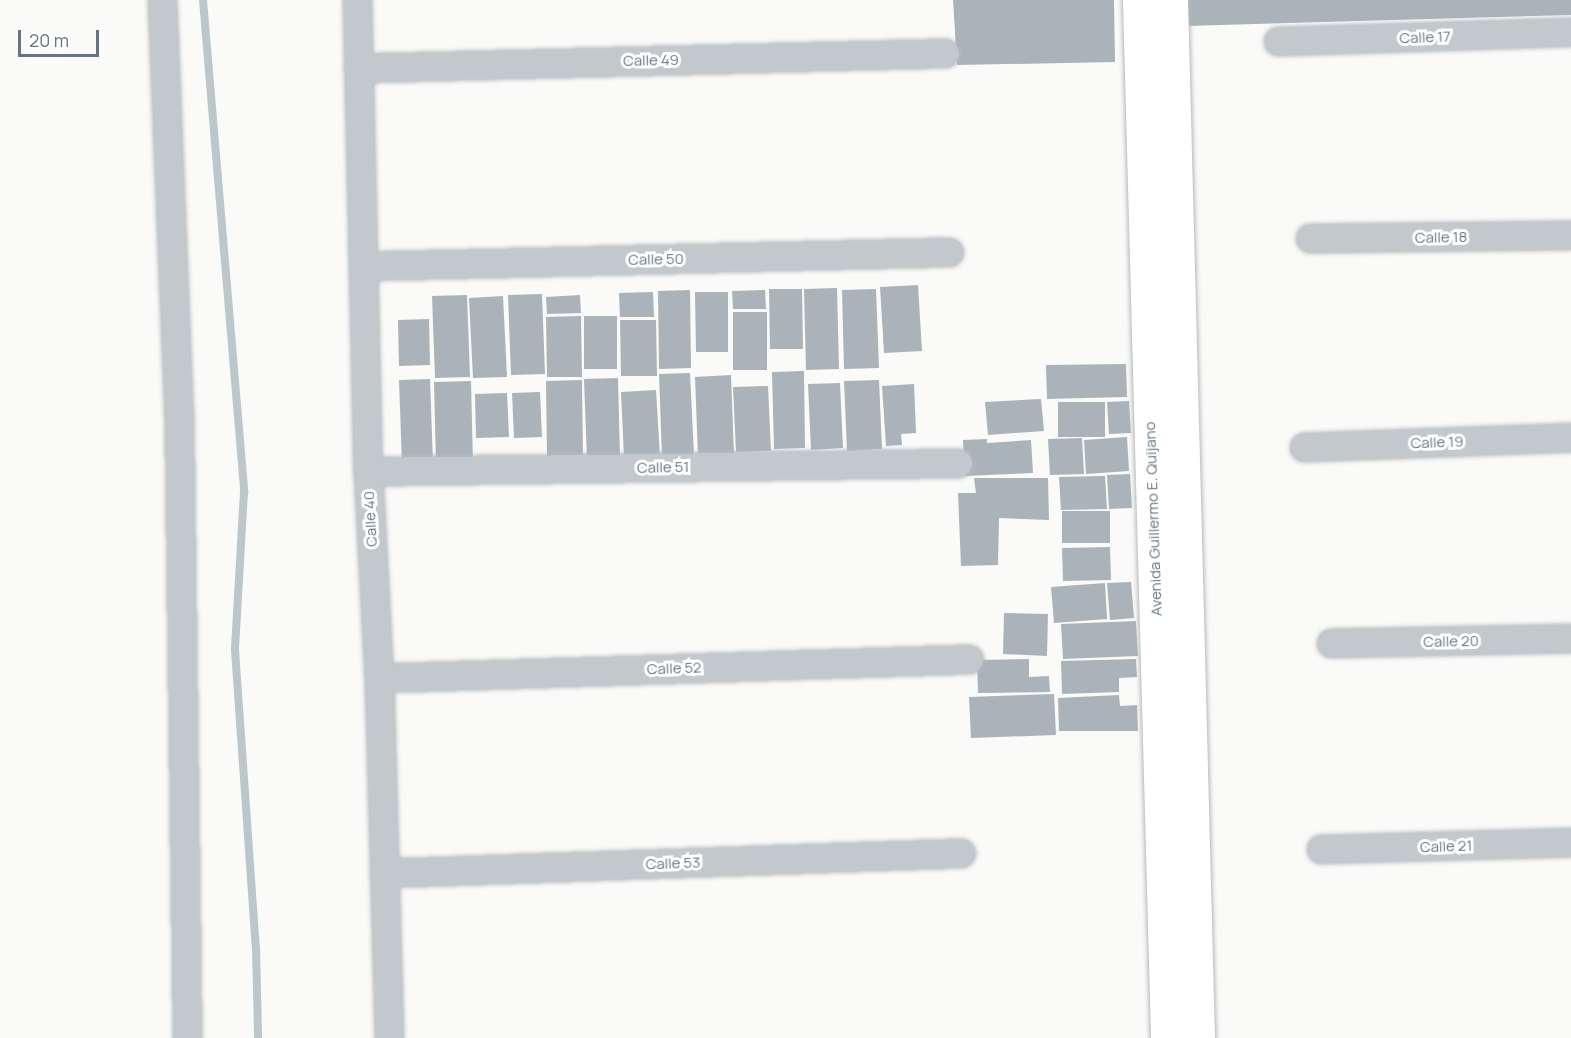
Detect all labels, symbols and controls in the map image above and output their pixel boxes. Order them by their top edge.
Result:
scale bar [21,18,102,56]
street label: Calle 17 [1399,27,1451,47]
text: 20 m [29,28,69,52]
street label: Calle 49 [623,51,679,69]
street label: Calle 18 [1415,228,1467,246]
street label: Calle 50 [628,250,684,268]
street label: Avenida Guillermo E. Quijano [1141,421,1165,617]
street label: Calle 19 [1410,432,1464,452]
street label: Calle 51 [637,458,689,476]
street label: Calle 40 [360,491,380,547]
street label: Calle 20 [1423,632,1479,650]
street label: Calle 52 [646,658,702,678]
street label: Calle 21 [1420,836,1472,856]
street label: Calle 53 [645,853,701,873]

